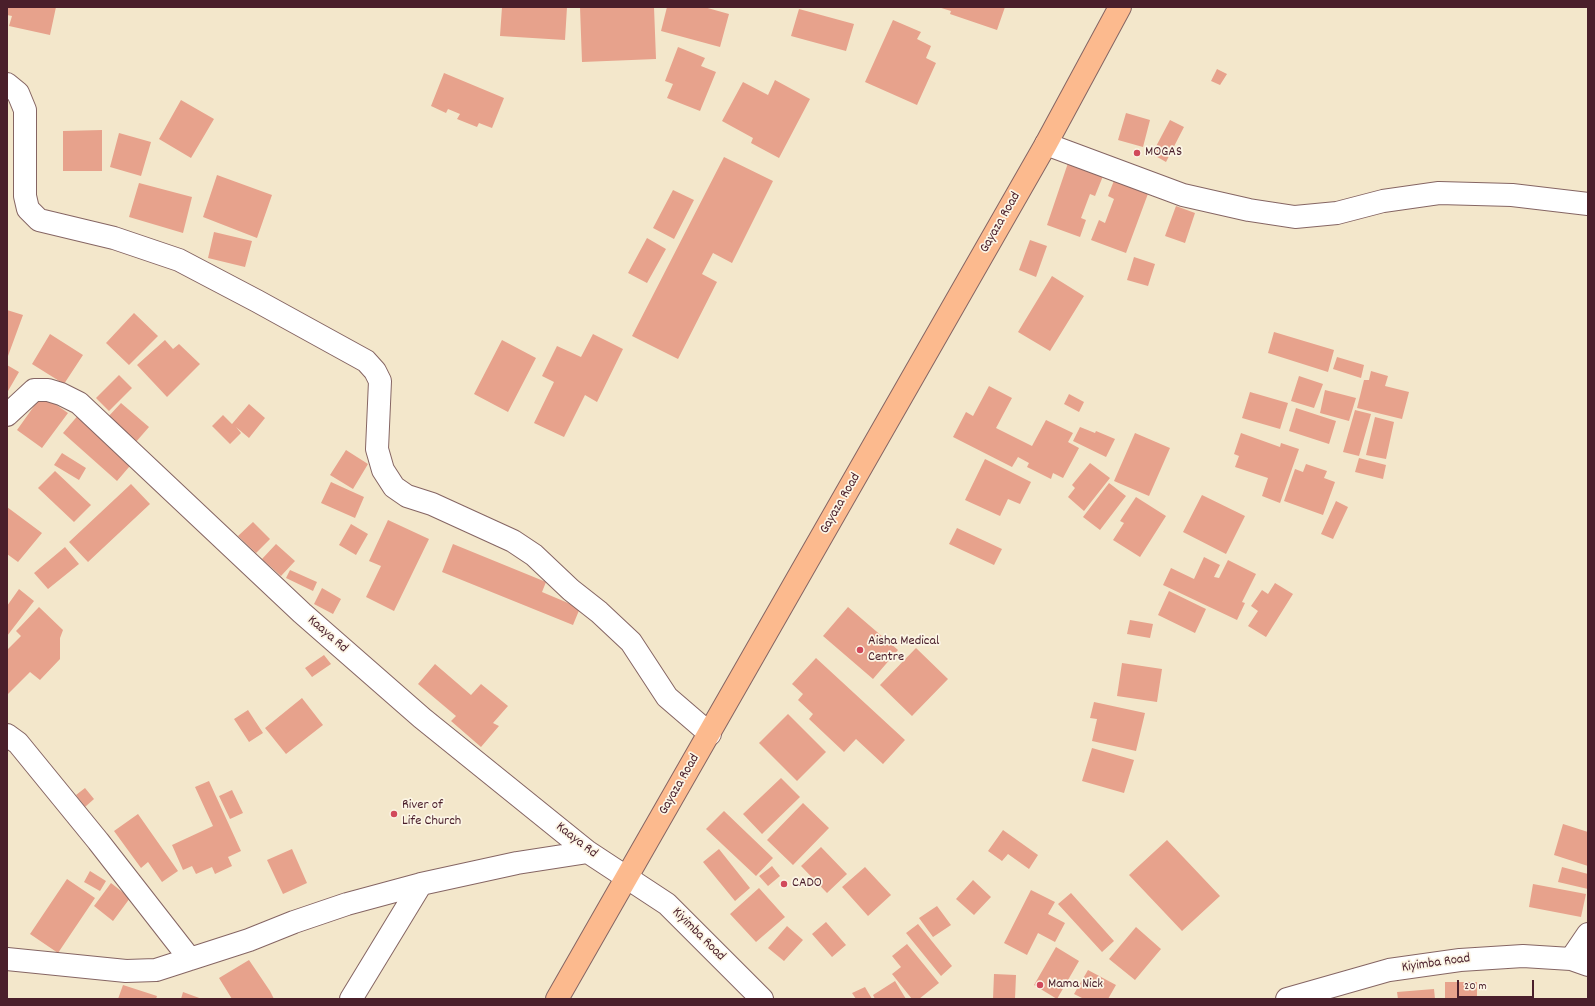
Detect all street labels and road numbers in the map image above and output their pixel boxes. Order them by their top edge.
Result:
street label: Gayaza Road [977,190,1025,256]
street label: Gayaza Road [817,471,865,537]
street label: Kaaya Rd [303,613,351,657]
street label: Gayaza Road [656,752,704,818]
street label: Kaaya Rd [552,819,600,863]
street label: Kiyimba Road [668,905,728,965]
street label: Kiyimba Road [1401,951,1471,977]

